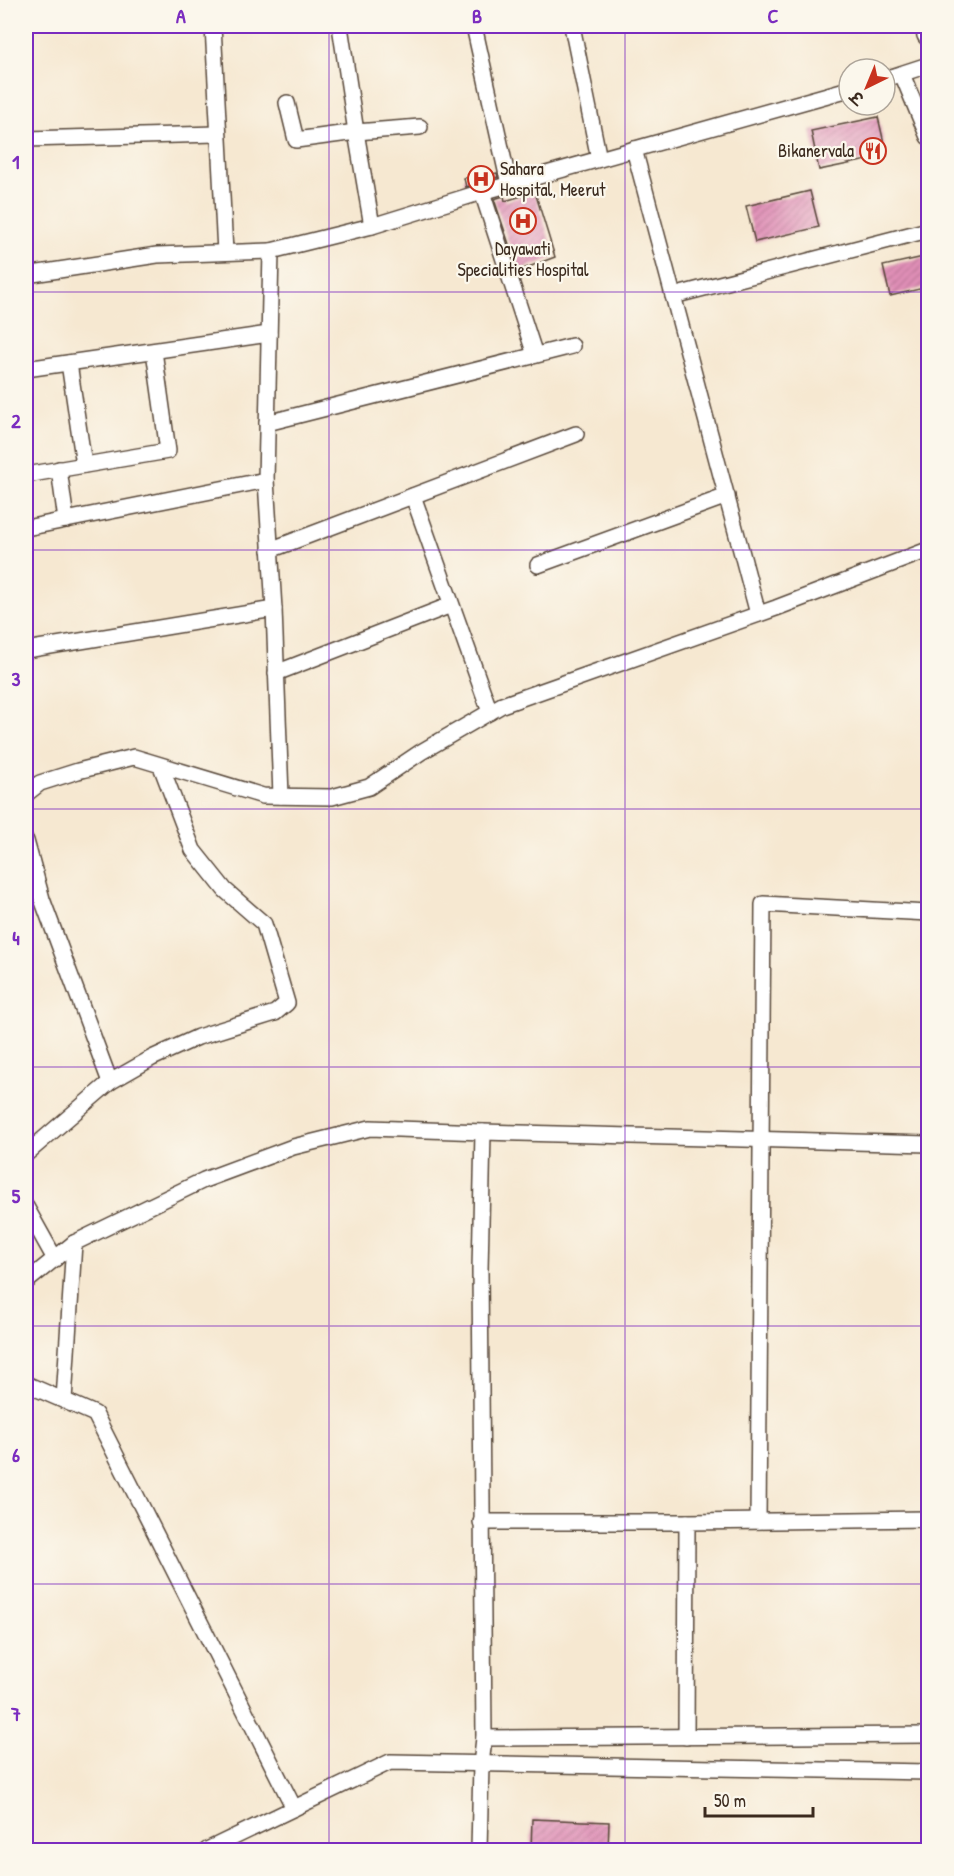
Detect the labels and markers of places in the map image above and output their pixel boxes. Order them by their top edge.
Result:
restaurant icon: Bikanervala [858,136,888,166]
place label: Bikanervala [778,138,854,163]
place label: Sahara Hospital, Meerut [500,156,606,202]
hospital icon: Sahara Hospital, Meerut [466,164,496,194]
hospital icon: Dayawati Specialities Hospital [508,206,538,236]
place label: Dayawati Specialities Hospital [458,236,589,282]

